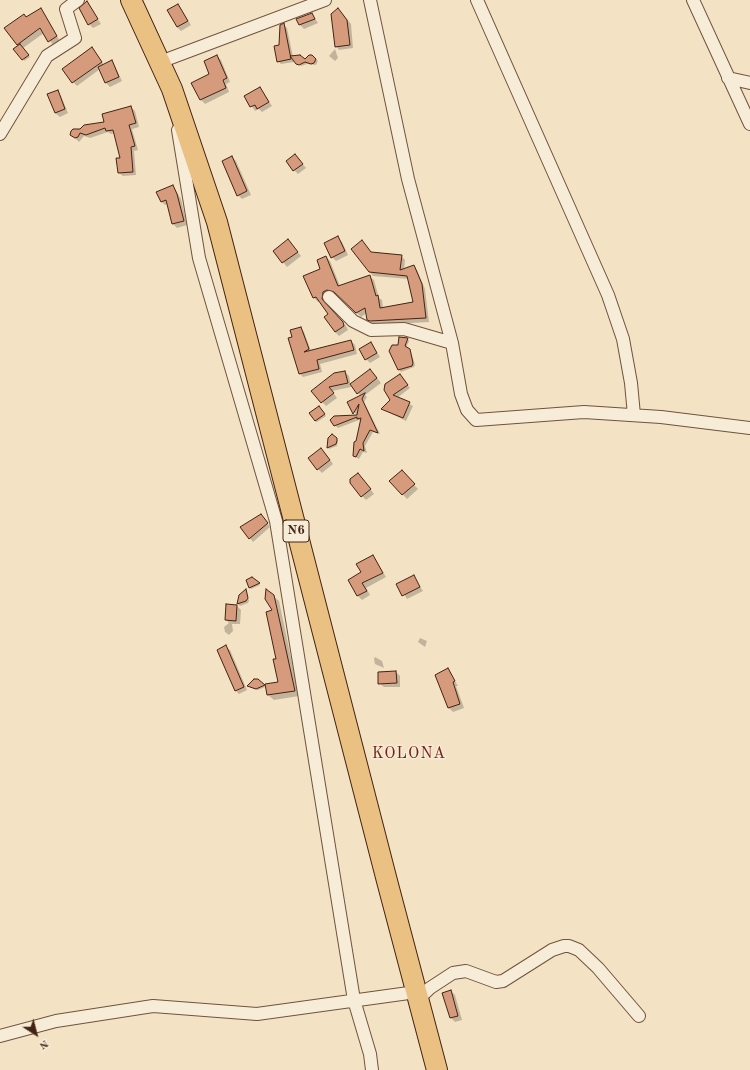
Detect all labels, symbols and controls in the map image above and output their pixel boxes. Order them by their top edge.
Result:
road number: N6 [283,520,309,542]
district label: KOLONA [372,744,446,764]
north arrow [16,1014,56,1054]
text: N [37,1037,50,1051]

